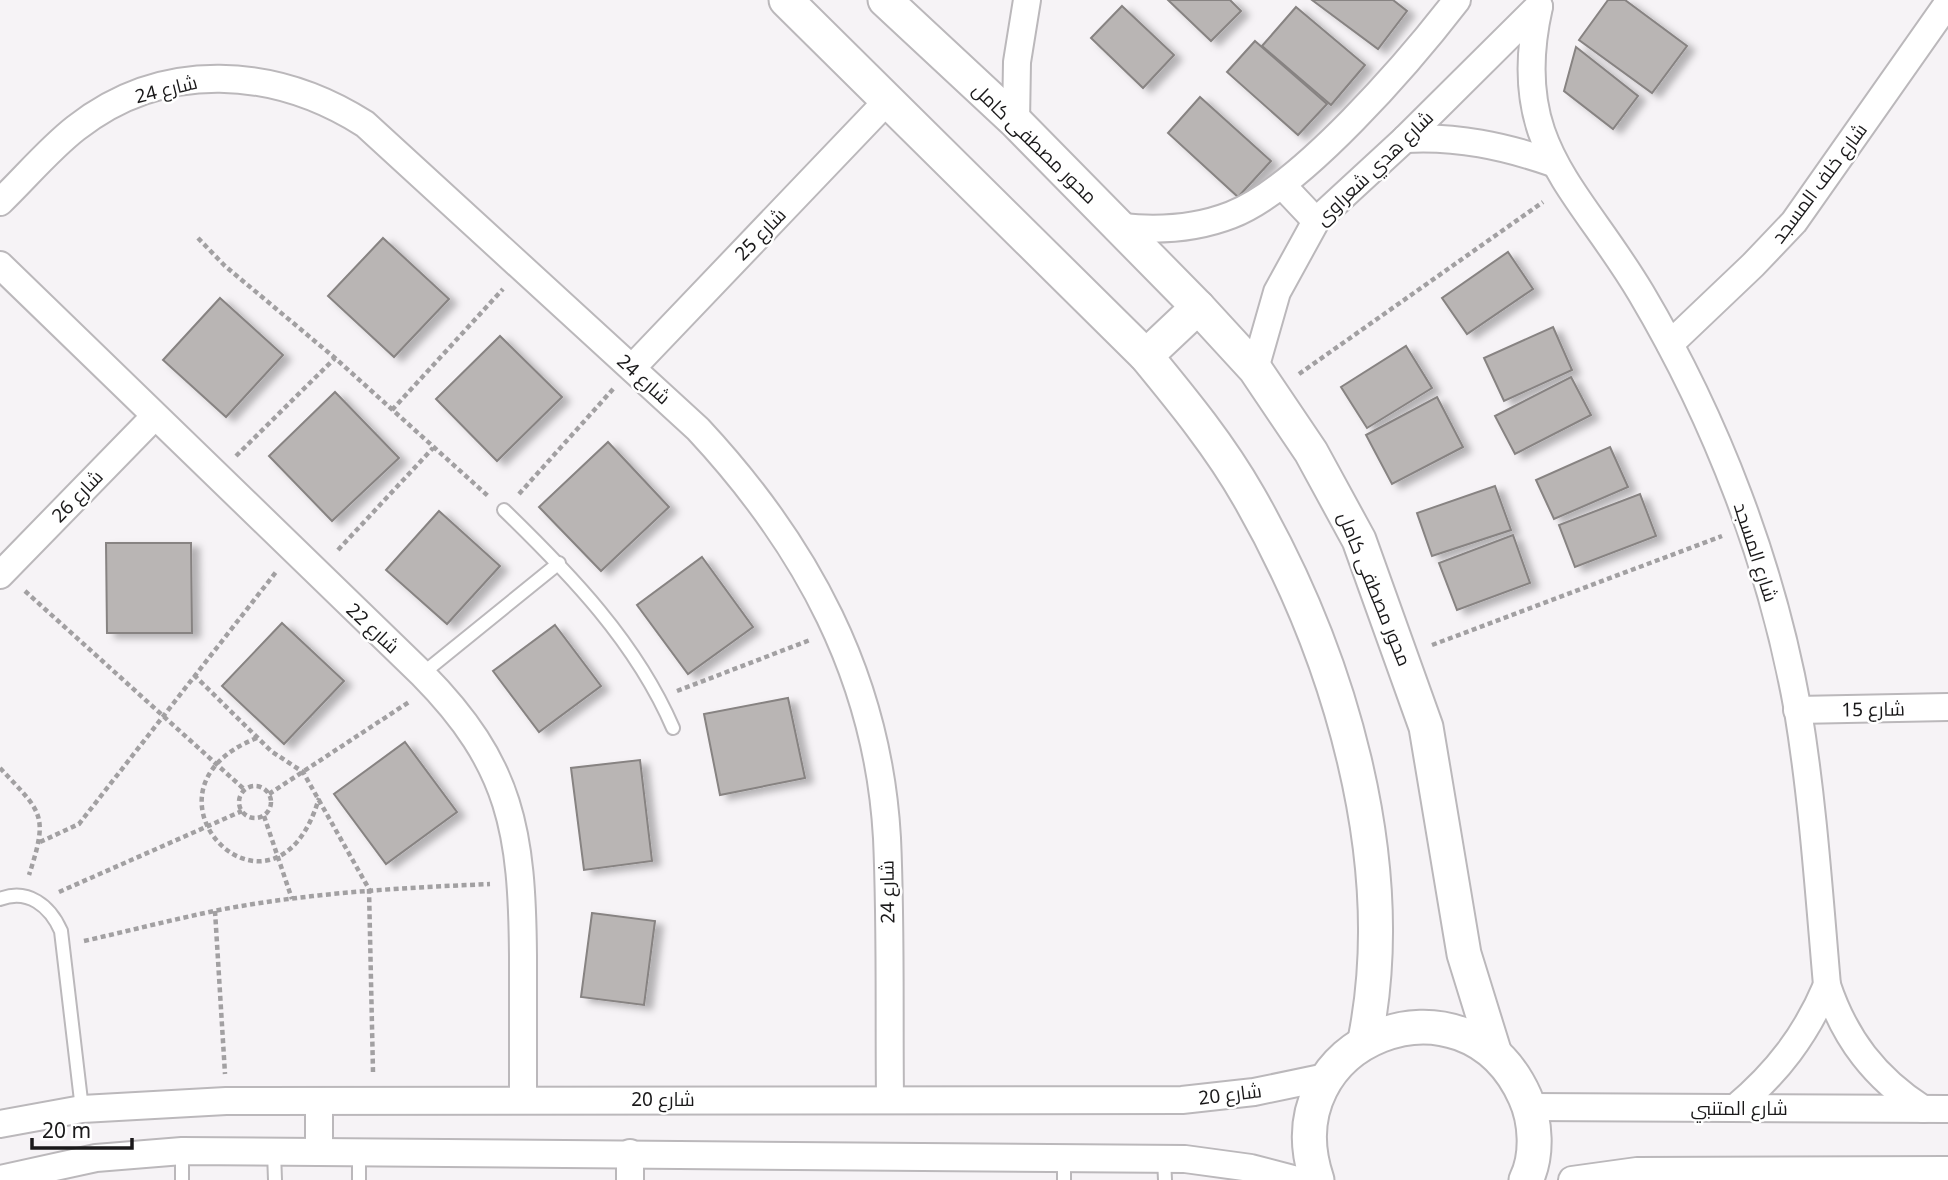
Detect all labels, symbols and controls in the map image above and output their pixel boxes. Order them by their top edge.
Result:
street label: شارع 24 [132,69,200,110]
street label: محور مصطفى كامل [967,77,1103,209]
street label: شارع هدي شعراوى [1309,105,1440,233]
street label: شارع خلف المسجد [1765,118,1874,249]
street label: شارع 25 [729,202,792,267]
street label: شارع 24 [611,348,676,411]
street label: شارع 26 [46,464,109,529]
street label: شارع المسجد [1727,499,1784,605]
street label: محور مصطفى كامل [1332,508,1418,670]
street label: شارع 22 [340,597,405,660]
street label: شارع 15 [1841,695,1905,724]
street label: شارع 24 [873,860,902,924]
street label: شارع 20 [1197,1077,1263,1112]
street label: شارع 20 [631,1086,695,1113]
street label: شارع المتنبي [1690,1095,1788,1123]
scale bar [32,1106,131,1150]
text: 20 m [42,1116,91,1144]

